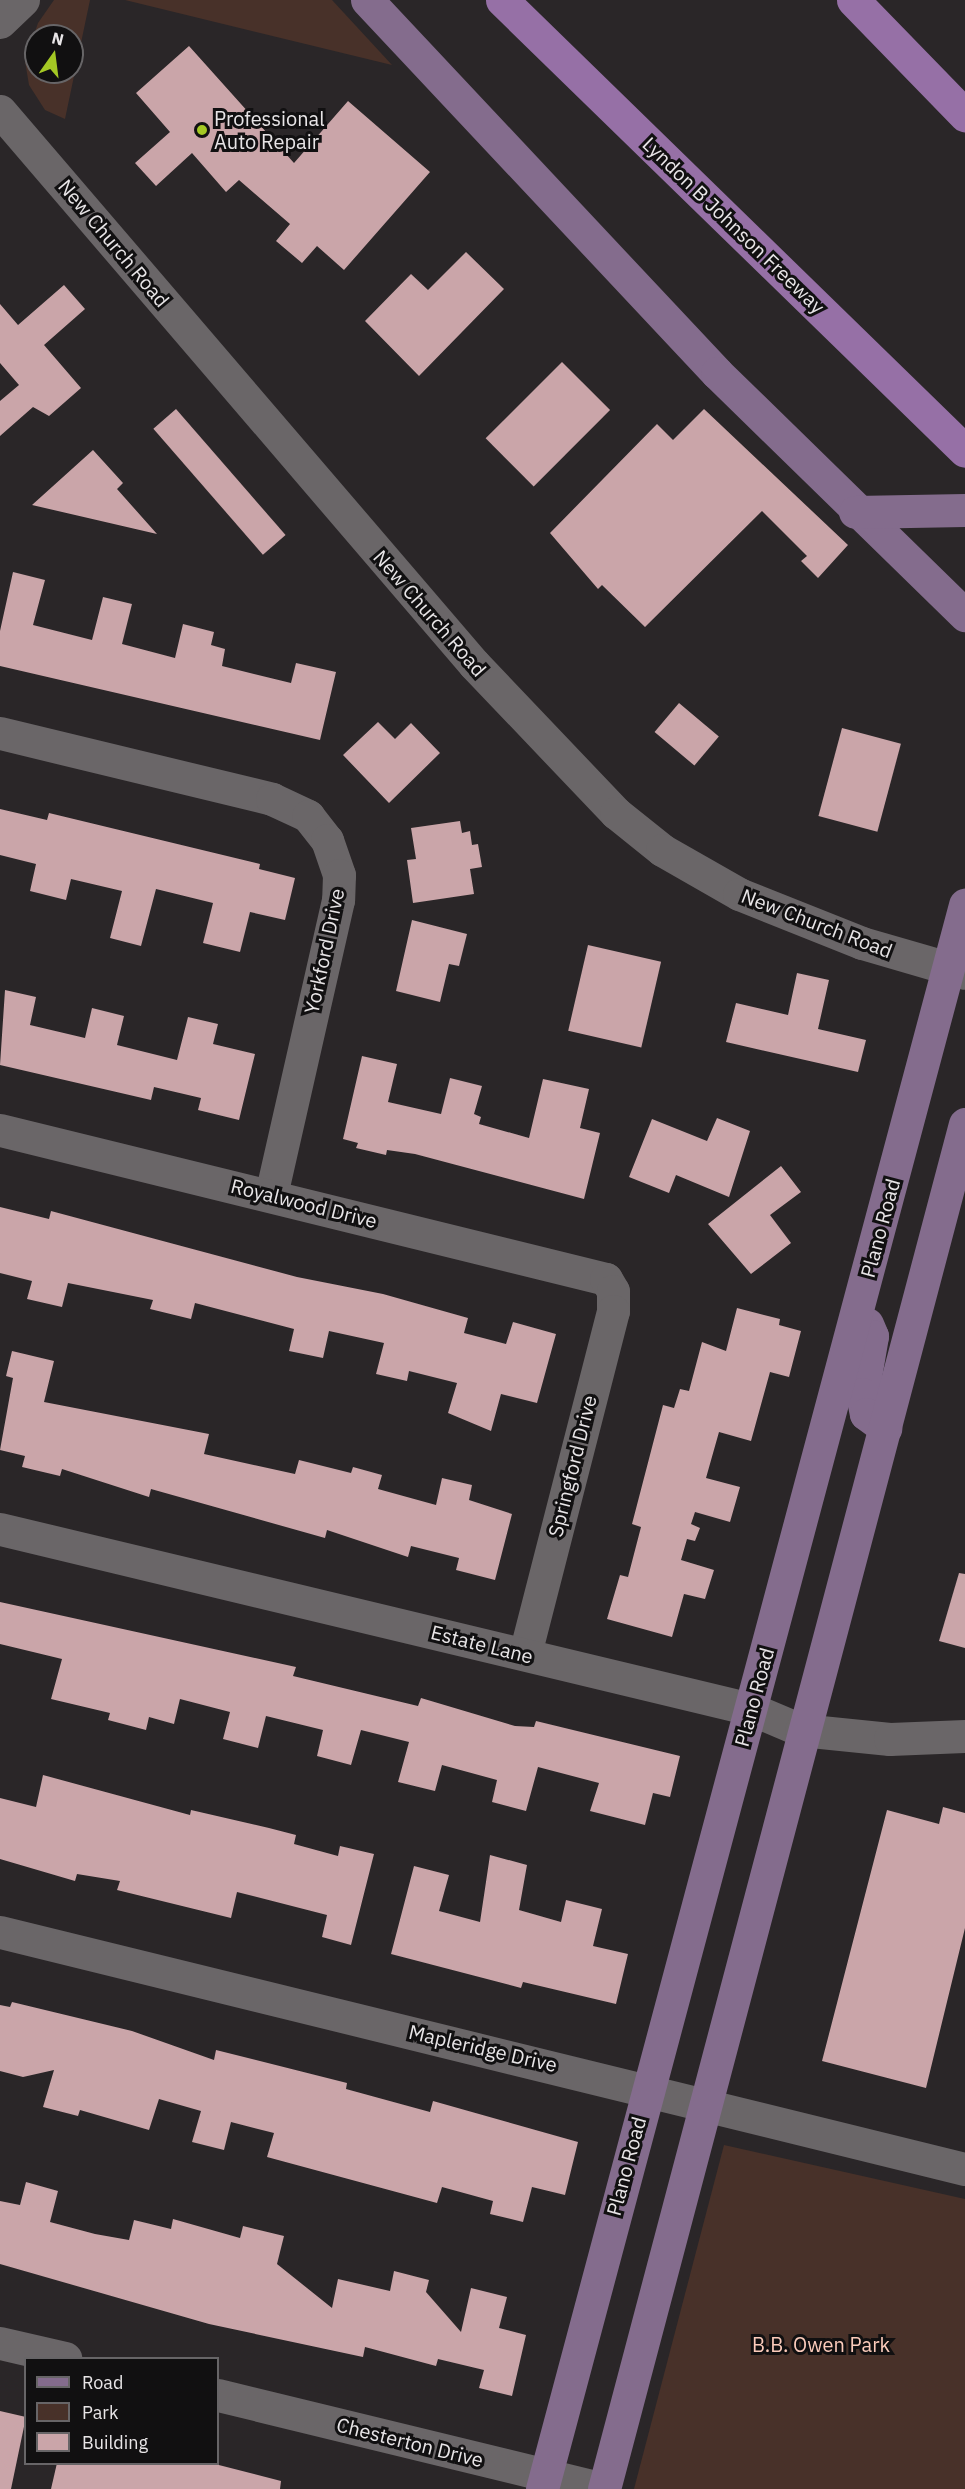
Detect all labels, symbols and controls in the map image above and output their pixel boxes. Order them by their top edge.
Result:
north arrow [24,24,84,84]
text: N [50,27,66,50]
place label: Professional Auto Repair [214,106,325,153]
marker: Professional Auto Repair [195,123,209,137]
street label: Lyndon B Johnson Freeway [638,132,830,318]
street label: New Church Road [54,174,174,312]
street label: New Church Road [369,545,491,681]
street label: New Church Road [738,883,896,963]
street label: Yorkford Drive [299,886,349,1016]
street label: Royalwood Drive [228,1173,380,1233]
street label: Plano Road [855,1176,905,1280]
street label: Springford Drive [543,1393,601,1539]
street label: Estate Lane [428,1620,536,1668]
street label: Plano Road [729,1645,779,1749]
street label: Mapleridge Drive [407,2019,559,2077]
street label: Plano Road [601,2114,651,2218]
park label: B.B. Owen Park [752,2332,890,2356]
legend [24,2357,219,2465]
text: Road [82,2371,123,2394]
text: Park [82,2401,118,2424]
street label: Chesterton Drive [334,2412,486,2472]
text: Building [82,2431,148,2454]

